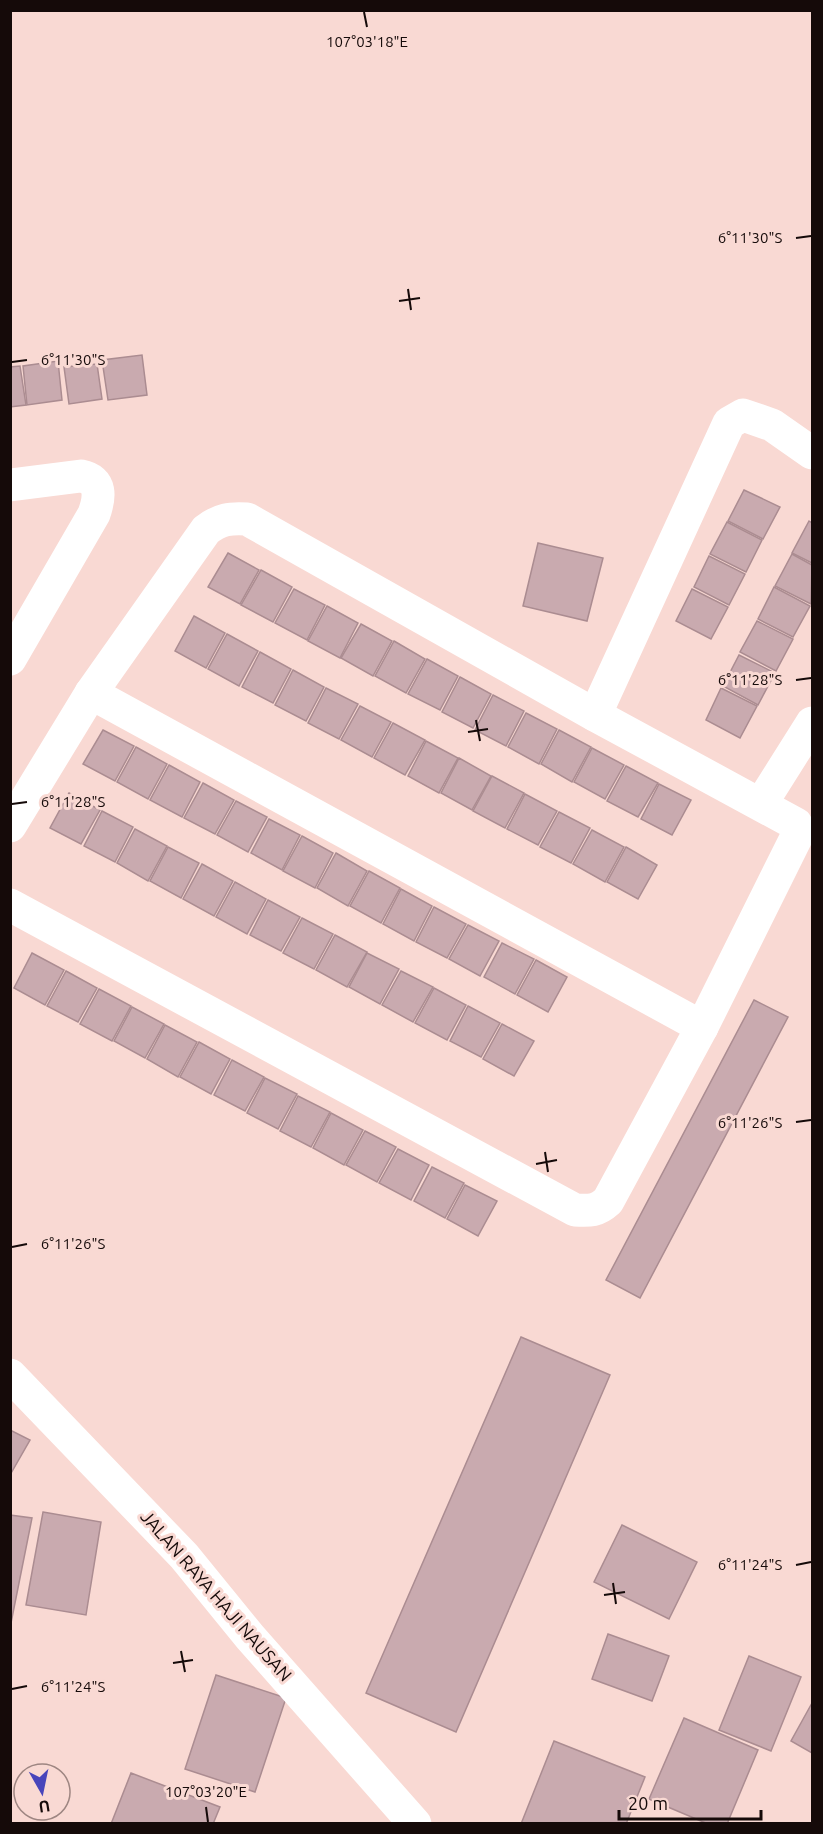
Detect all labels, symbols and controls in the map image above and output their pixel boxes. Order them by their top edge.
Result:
text: 107°03'18"E [326,33,408,50]
text: 6°11'30"S [718,229,782,246]
text: 6°11'30"S [41,351,105,368]
text: 6°11'28"S [718,671,782,688]
text: 6°11'28"S [41,793,105,810]
text: 6°11'26"S [718,1114,782,1131]
text: 6°11'26"S [41,1235,105,1252]
street label: JALAN RAYA HAJI NAUSAN [137,1506,296,1685]
text: 6°11'24"S [718,1556,782,1573]
text: 6°11'24"S [41,1678,105,1695]
north arrow [12,1762,72,1822]
text: 107°03'20"E [165,1783,247,1800]
scale bar [619,1783,762,1821]
text: 20 m [628,1793,668,1813]
text: U [37,1797,51,1817]

